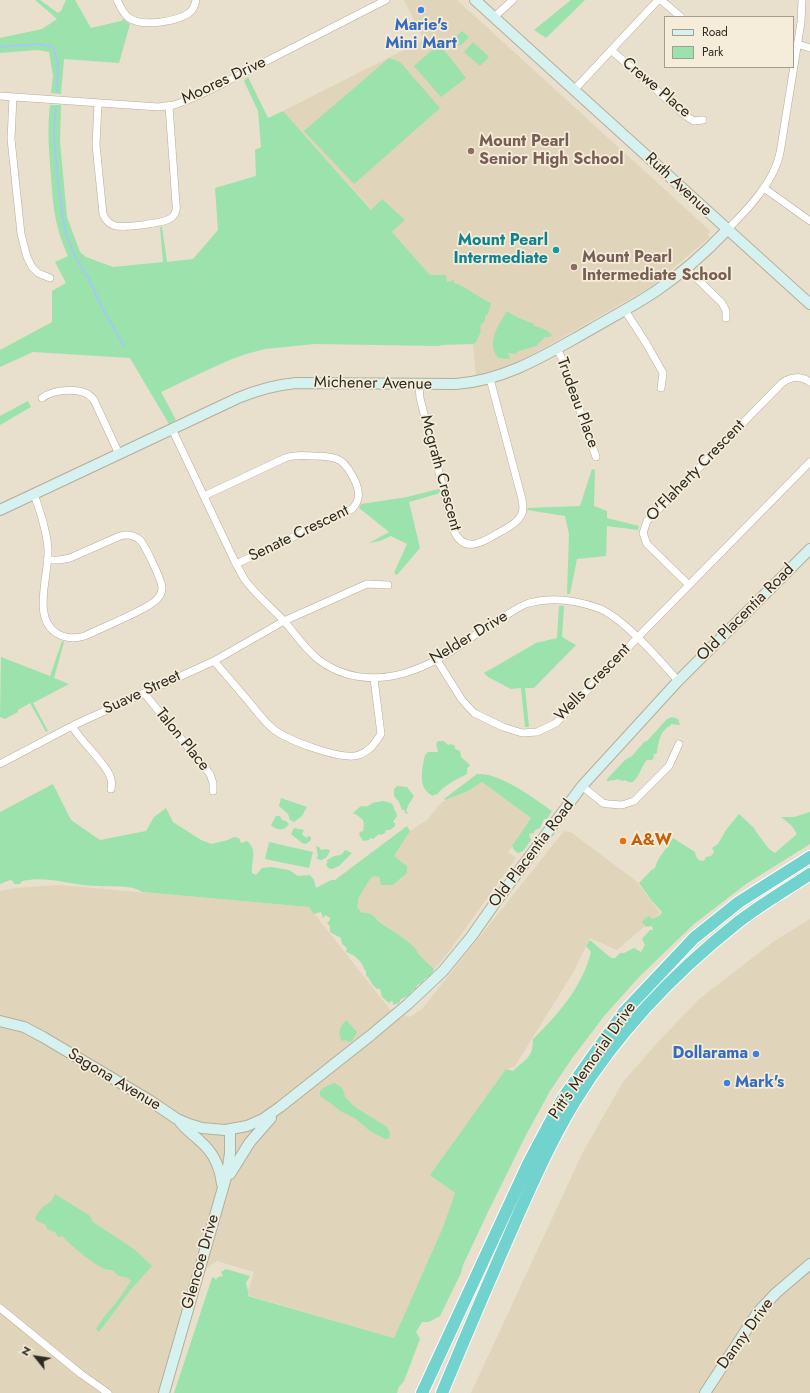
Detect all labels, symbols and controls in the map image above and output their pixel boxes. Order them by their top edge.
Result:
marker: Marie's Mini Mart [416,5,426,15]
place label: Marie's Mini Mart [385,16,457,54]
legend [664,16,794,68]
text: Road [702,23,728,41]
text: Park [702,43,723,61]
street label: Moores Drive [179,53,269,109]
street label: Crewe Place [618,54,694,122]
place label: Mount Pearl Senior High School [479,132,623,170]
marker: Mount Pearl Senior High School [466,146,476,156]
street label: Ruth Avenue [641,149,715,221]
place label: Mount Pearl Intermediate [453,231,548,269]
marker: Mount Pearl Intermediate [551,245,561,255]
place label: Mount Pearl Intermediate School [582,248,732,286]
marker: Mount Pearl Intermediate School [569,262,579,272]
street label: Trudeau Place [552,355,602,451]
street label: Michener Avenue [314,373,432,395]
street label: Mcgrath Crescent [415,413,465,533]
street label: O'Flaherty Crescent [643,416,749,526]
street label: Senate Crescent [246,501,352,567]
street label: Old Placentia Road [693,560,799,666]
street label: Nelder Drive [427,607,511,669]
street label: Wells Crescent [551,640,635,726]
street label: Suave Street [100,667,184,719]
street label: Talon Place [151,705,213,775]
street label: Old Placentia Road [485,796,579,912]
place label: A&W [631,831,672,851]
marker: A&W [618,836,628,846]
street label: Pitt's Memorial Drive [545,999,641,1123]
place label: Dollarama [673,1044,748,1064]
street label: Sagona Avenue [64,1045,164,1115]
marker: Dollarama [751,1049,761,1059]
place label: Mark's [735,1073,784,1093]
marker: Mark's [722,1078,732,1088]
street label: Glencoe Drive [178,1212,224,1312]
street label: Danny Drive [714,1295,778,1373]
north arrow [16,1337,56,1377]
text: N [16,1343,35,1359]

